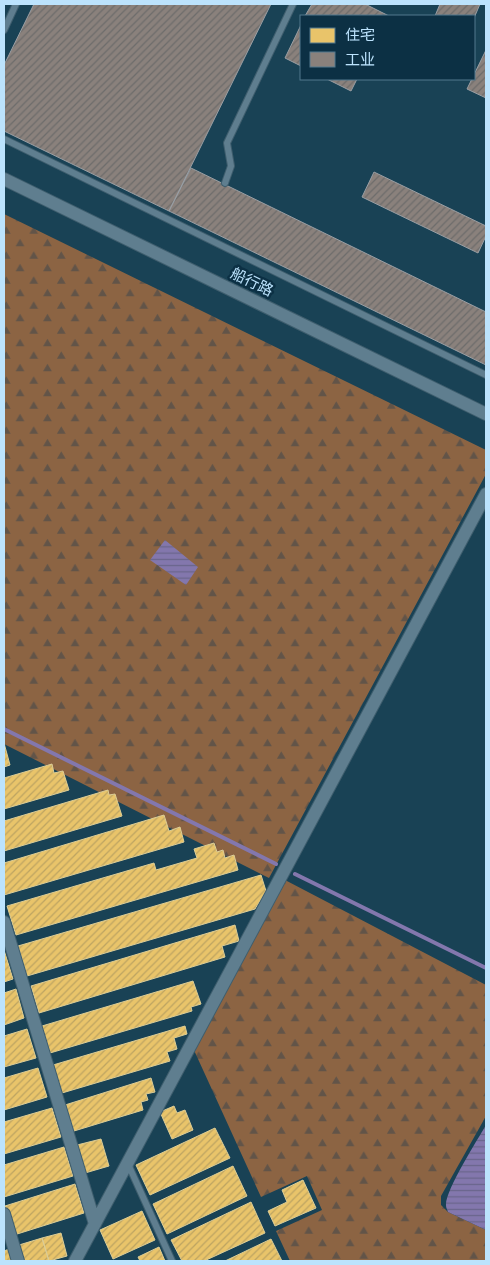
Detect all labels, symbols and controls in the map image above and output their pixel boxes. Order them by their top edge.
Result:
legend [300,15,475,80]
text: 住宅 [345,25,375,45]
text: 工业 [345,50,375,70]
street label: 船行路 [227,263,277,301]

